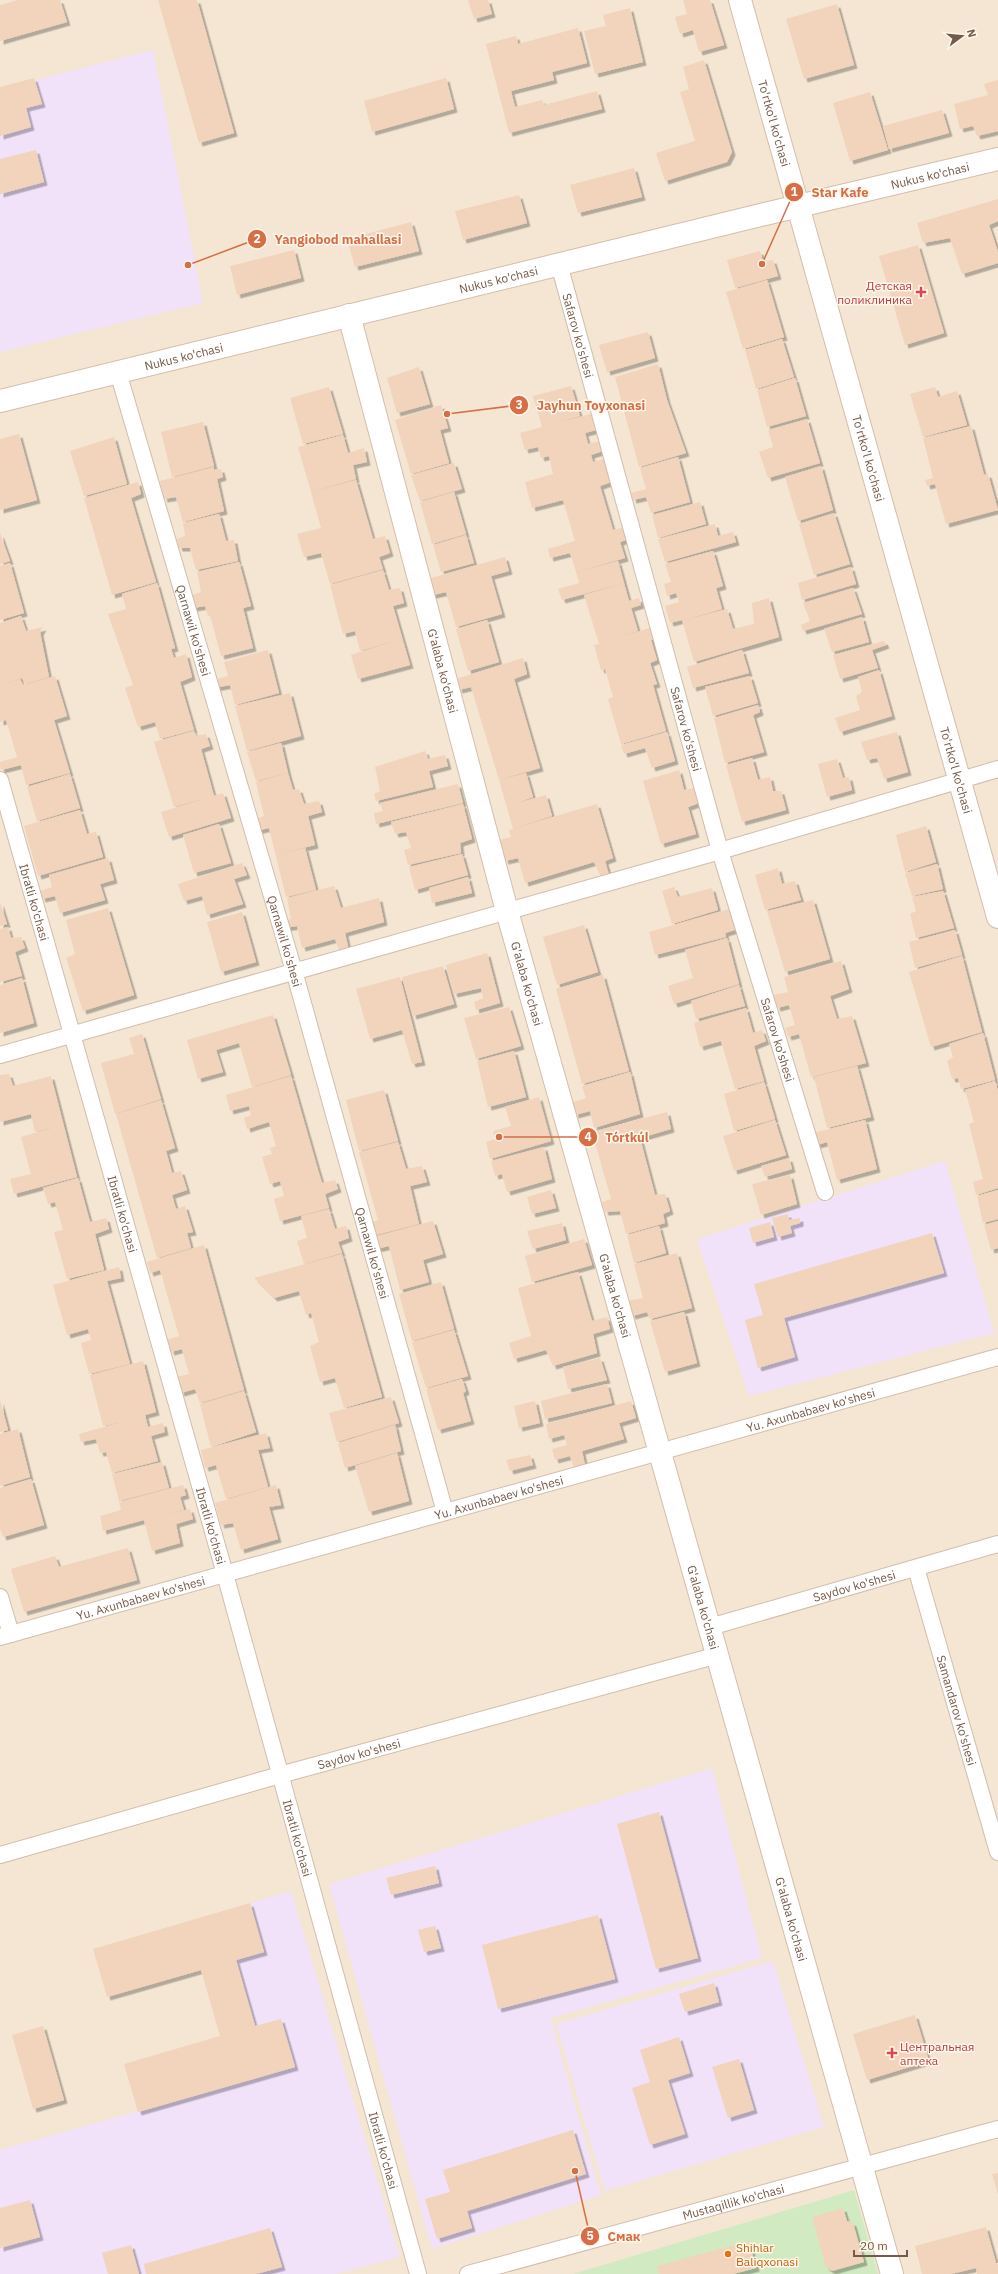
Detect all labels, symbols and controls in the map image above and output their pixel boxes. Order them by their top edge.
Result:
north arrow [942,16,982,56]
text: N [964,27,979,39]
street label: To'rtko'l ko'chasi [755,78,794,168]
street label: Nukus ko'chasi [889,159,971,192]
callout: Star Kafe [784,180,877,205]
text: 1 [790,184,798,199]
text: Star Kafe [811,184,869,201]
callout: Yangiobod mahallasi [247,227,410,252]
text: 2 [253,231,261,246]
text: Yangiobod mahallasi [275,231,401,248]
street label: Nukus ko'chasi [457,262,539,296]
place label: Детская поликлиника [837,278,913,307]
marker: Детская поликлиника [915,286,927,298]
street label: Safarov ko'shesi [560,291,597,379]
street label: Nukus ko'chasi [143,339,224,373]
callout: Jayhun Toyxonasi [509,393,653,418]
text: 3 [515,397,523,412]
text: Jayhun Toyxonasi [537,397,645,414]
street label: To'rtko'l ko'chasi [850,413,888,503]
street label: Qarnawil ko'shesi [173,583,214,678]
street label: G'alaba ko'chasi [425,627,462,715]
street label: Safarov ko'shesi [668,685,705,773]
street label: To'rtko'l ko'chasi [937,725,976,815]
street label: Ibratli ko'chasi [17,862,53,942]
street label: Qarnawil ko'shesi [265,893,306,988]
street label: G'alaba ko'chasi [508,940,547,1027]
street label: Safarov ko'shesi [758,996,798,1083]
callout: Tórtkúl [578,1124,657,1150]
text: 4 [584,1129,592,1144]
text: Tórtkúl [605,1129,649,1146]
street label: Ibratli ko'chasi [105,1174,141,1254]
street label: Qarnawil ko'shesi [353,1205,393,1300]
street label: G'alaba ko'chasi [597,1252,635,1339]
street label: Yu. Axunbabaev ko'shesi [745,1384,877,1435]
street label: Yu. Axunbabaev ko'shesi [433,1472,565,1522]
street label: Ibratli ko'chasi [193,1485,229,1566]
street label: G'alaba ko'chasi [685,1563,723,1651]
street label: Saydov ko'shesi [811,1566,897,1604]
street label: Yu. Axunbabaev ko'shesi [75,1572,207,1623]
street label: Samandarov ko'shesi [934,1653,980,1767]
street label: Saydov ko'shesi [316,1735,402,1772]
street label: Ibratli ko'chasi [280,1798,316,1878]
street label: G'alaba ko'chasi [773,1875,811,1963]
place label: Центральная аптека [900,2039,974,2068]
marker: Центральная аптека [887,2048,897,2058]
street label: Ibratli ko'chasi [366,2110,402,2190]
street label: Mustaqillik ko'chasi [681,2180,786,2223]
callout: Смак [580,2224,649,2249]
text: 5 [586,2228,594,2243]
text: Смак [608,2228,641,2245]
scale bar [854,2232,907,2258]
text: 20 m [860,2238,888,2253]
place label: Shihlar Baliqxonasi [736,2240,798,2269]
marker: Shihlar Baliqxonasi [723,2249,733,2259]

